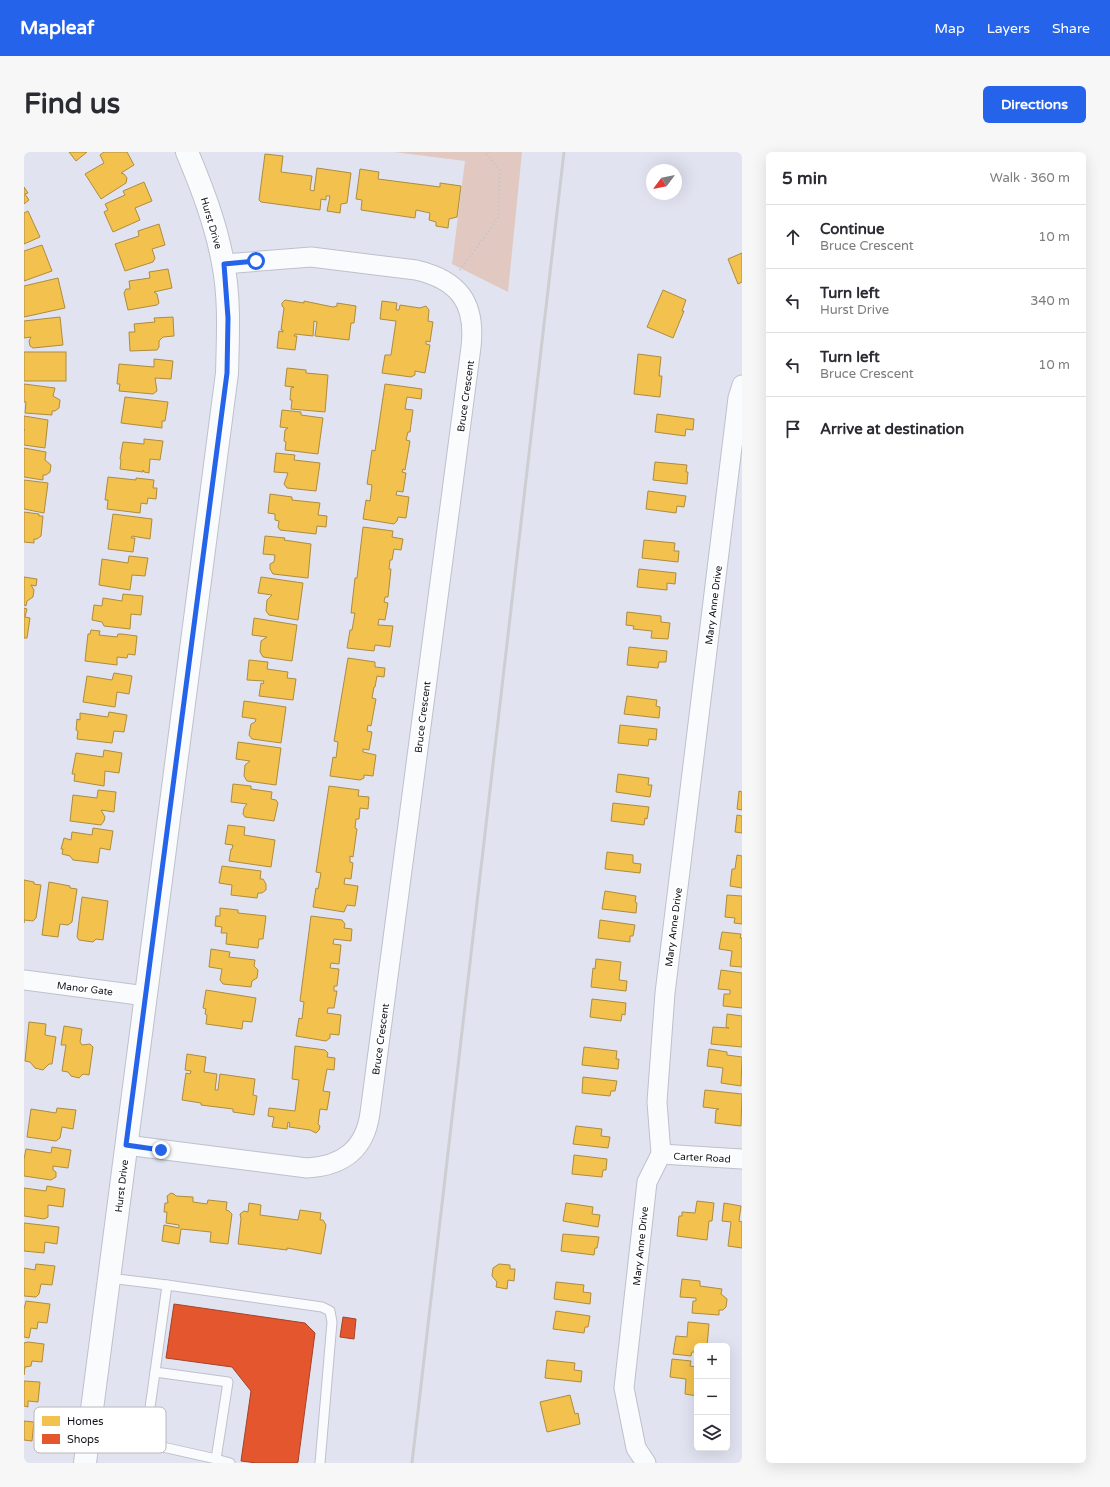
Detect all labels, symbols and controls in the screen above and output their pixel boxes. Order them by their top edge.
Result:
text: Mapleaf [20,17,94,39]
text: Map [935,20,965,37]
text: Layers [987,20,1030,37]
text: Share [1052,20,1090,37]
button: Directions [983,86,1086,123]
text: Find us [24,87,120,121]
north arrow [646,164,682,200]
text: 5 min [782,168,827,189]
text: Walk · 360 m [990,170,1070,186]
street label: Hurst Drive [198,196,224,251]
text: Continue [820,220,884,238]
icon: ahead [782,226,804,248]
text: 10 m [1038,229,1070,245]
text: Bruce Crescent [820,238,914,254]
route start [247,252,265,270]
text: Turn left [820,284,880,302]
icon: left [782,290,804,312]
text: 340 m [1030,293,1070,309]
text: Hurst Drive [820,302,889,318]
text: Turn left [820,348,880,366]
icon: left [782,354,804,376]
text: 10 m [1038,357,1070,373]
street label: Bruce Crescent [455,359,477,433]
text: Bruce Crescent [820,366,914,382]
icon: arrive [782,418,804,440]
text: Arrive at destination [820,420,964,438]
street label: Mary Anne Drive [703,565,725,645]
street label: Bruce Crescent [413,680,433,754]
street label: Mary Anne Drive [663,887,685,967]
street label: Manor Gate [56,980,114,998]
street label: Bruce Crescent [370,1002,392,1076]
route end [152,1141,170,1159]
street label: Carter Road [673,1151,731,1165]
street label: Hurst Drive [113,1159,131,1213]
street label: Mary Anne Drive [631,1206,651,1286]
map controls [694,1343,730,1451]
button: + [694,1343,730,1379]
button: − [694,1379,730,1415]
legend [34,1407,166,1453]
text: Homes [67,1415,103,1428]
button: layers [694,1415,730,1451]
text: Shops [67,1433,99,1446]

